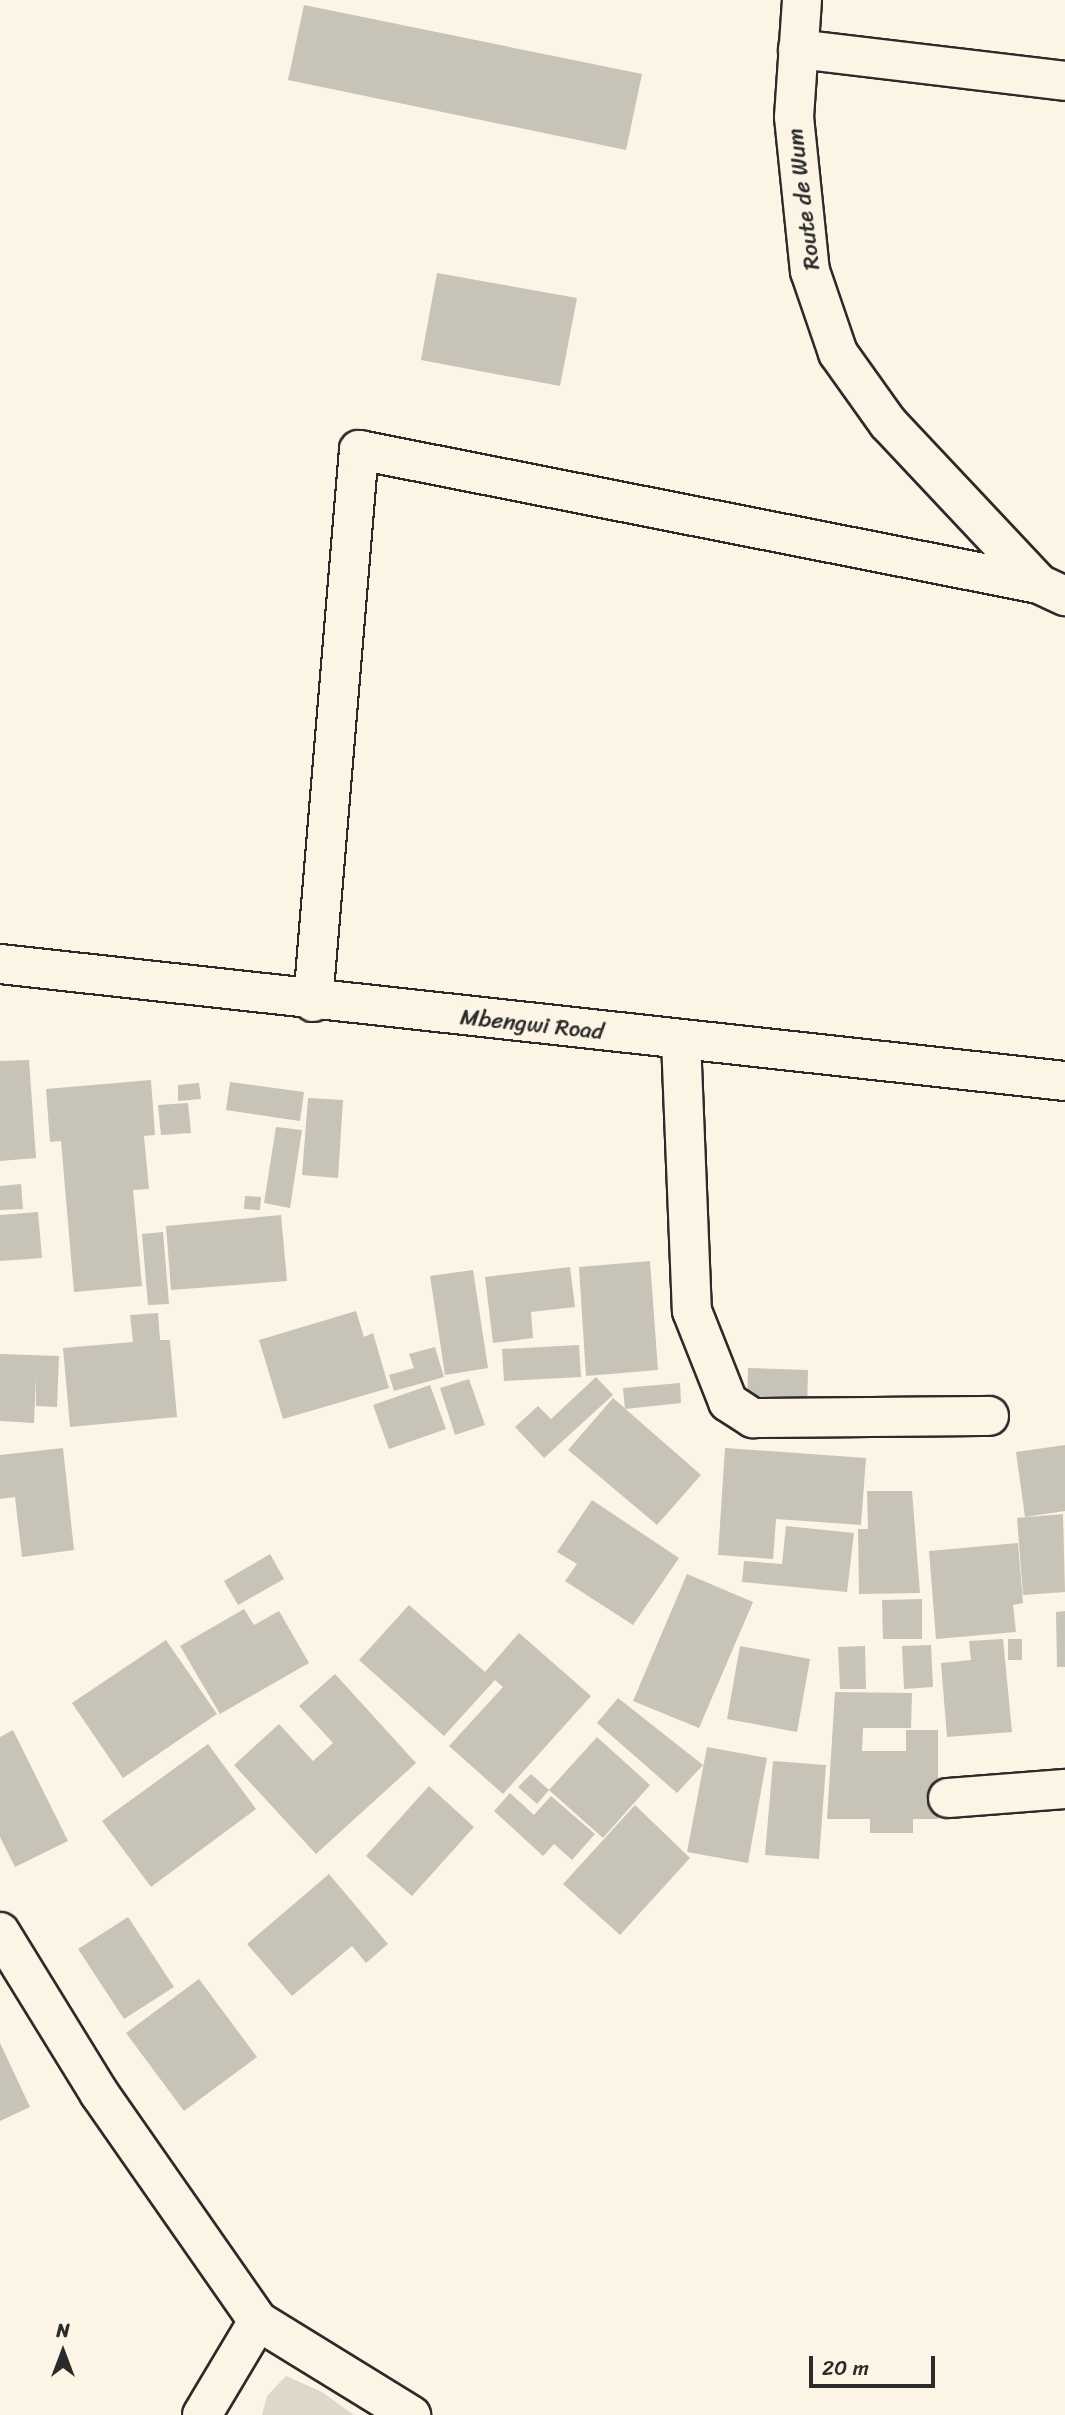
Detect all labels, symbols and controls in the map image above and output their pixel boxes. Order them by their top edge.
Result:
street label: Route de Wum [782,126,826,272]
street label: Mbengwi Road [459,1004,605,1046]
text: N [56,2314,70,2347]
north arrow [28,2317,98,2387]
scale bar [813,2342,939,2386]
text: 20 m [822,2349,869,2387]

